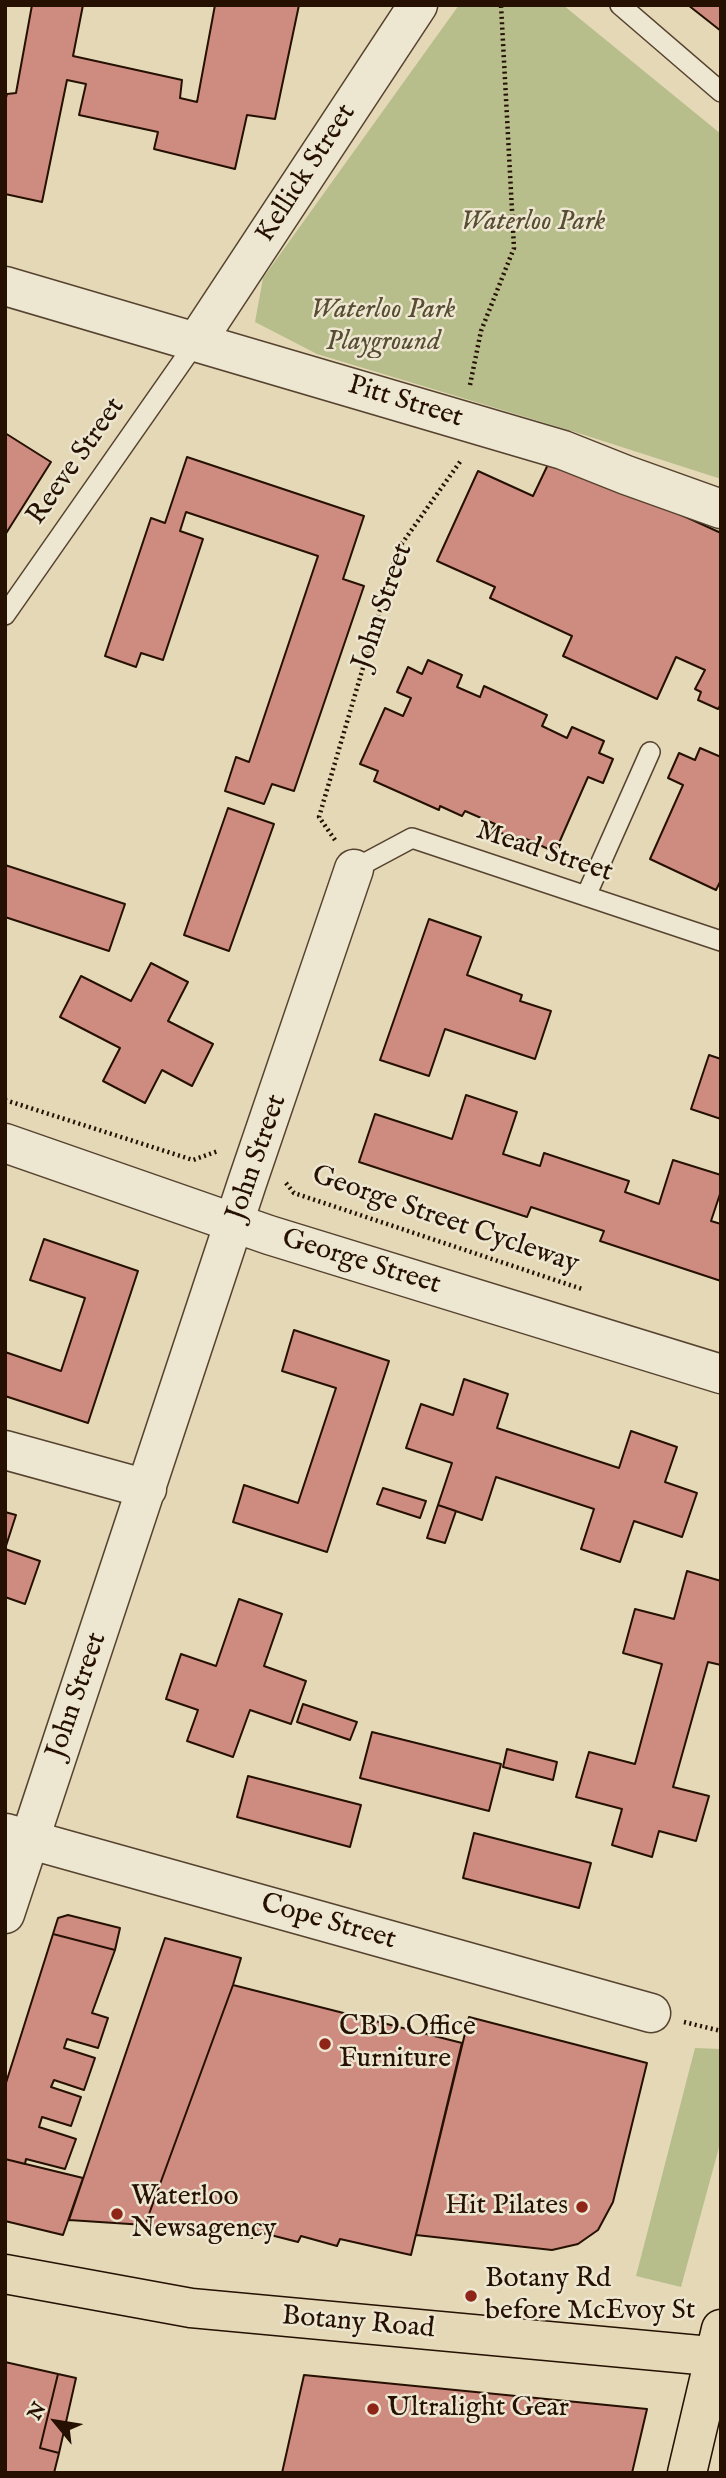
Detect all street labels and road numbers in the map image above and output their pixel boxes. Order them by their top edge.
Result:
street label: Kellick Street [250,98,364,250]
street label: Pitt Street [343,370,467,436]
street label: Reeve Street [21,392,133,532]
street label: John Street [347,540,421,674]
street label: Mead Street [471,815,617,891]
street label: John Street [221,1091,295,1225]
street label: George Street Cycleway [307,1160,583,1282]
street label: George Street [278,1223,444,1303]
street label: John Street [41,1629,115,1763]
street label: Cope Street [257,1888,399,1958]
street label: Botany Road [280,2301,436,2347]

